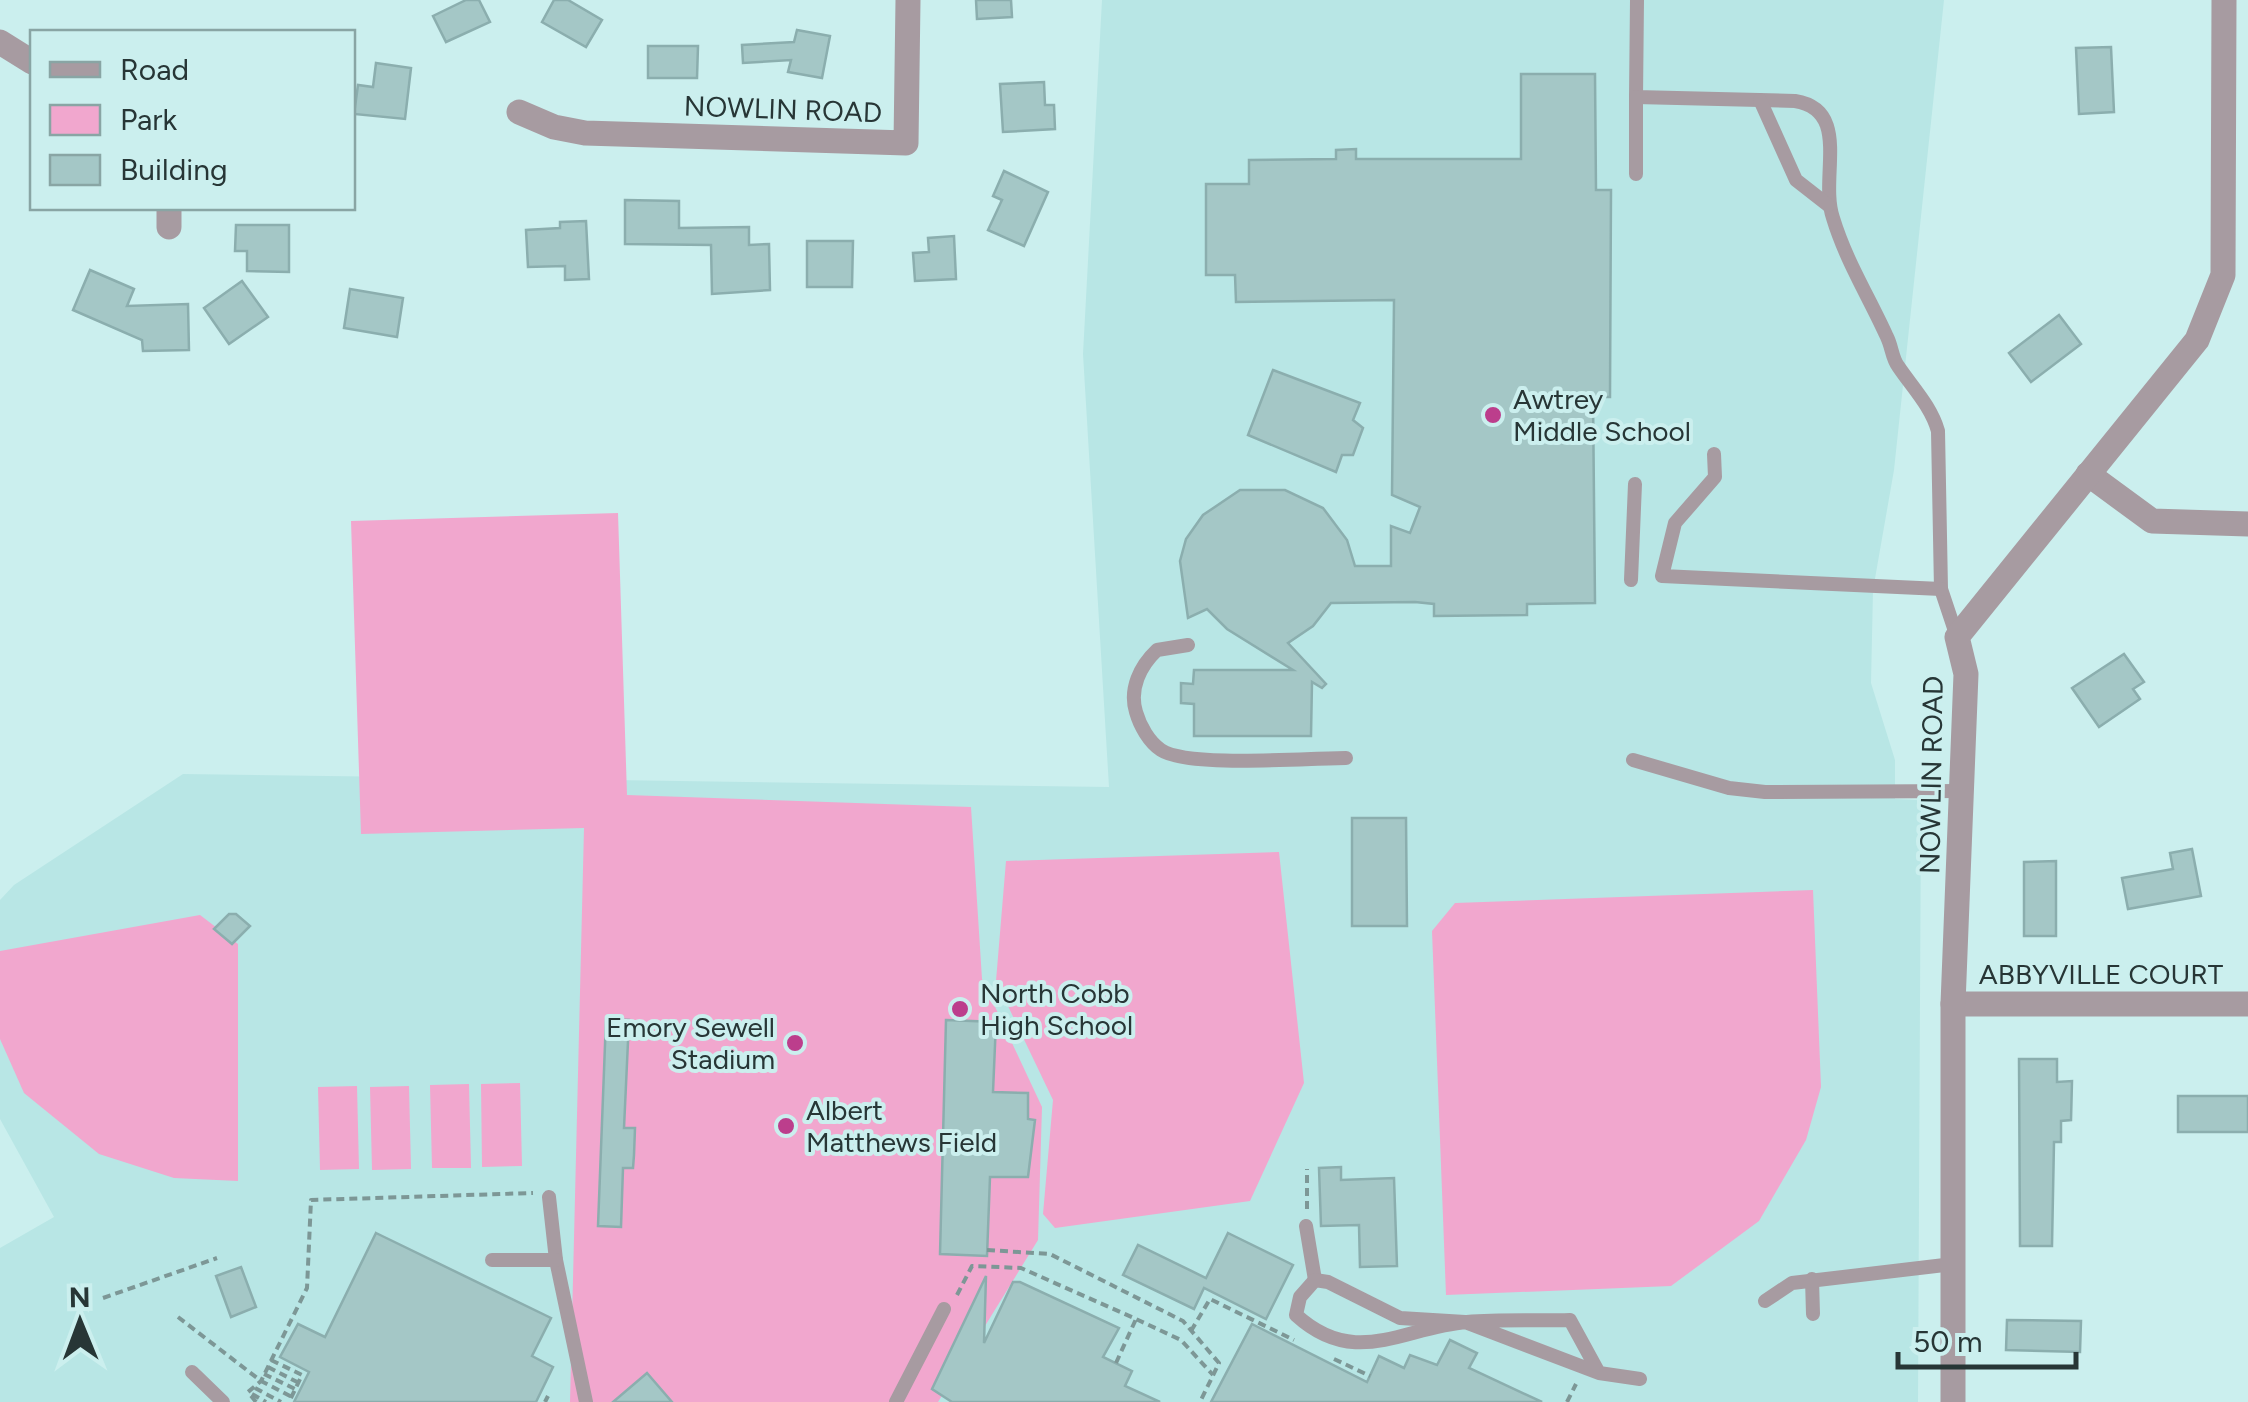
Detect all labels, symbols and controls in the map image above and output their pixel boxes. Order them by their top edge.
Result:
legend [30,30,355,210]
text: Road [120,51,189,88]
street label: NOWLIN ROAD [683,89,883,129]
text: Park [120,101,178,138]
text: Building [120,151,228,188]
place label: Awtrey Middle School [1513,382,1691,448]
marker: Awtrey Middle School [1482,404,1504,426]
street label: NOWLIN ROAD [1912,676,1950,874]
street label: ABBYVILLE COURT [1979,957,2224,991]
place label: North Cobb High School [980,976,1133,1042]
marker: North Cobb High School [949,998,971,1020]
place label: Emory Sewell Stadium [606,1010,775,1076]
marker: Emory Sewell Stadium [784,1032,806,1054]
place label: Albert Matthews Field [806,1093,997,1159]
marker: Albert Matthews Field [775,1115,797,1137]
north arrow [30,1272,130,1372]
text: N [68,1280,91,1314]
scale bar [1898,1307,2076,1369]
text: 50 m [1913,1323,1982,1360]

